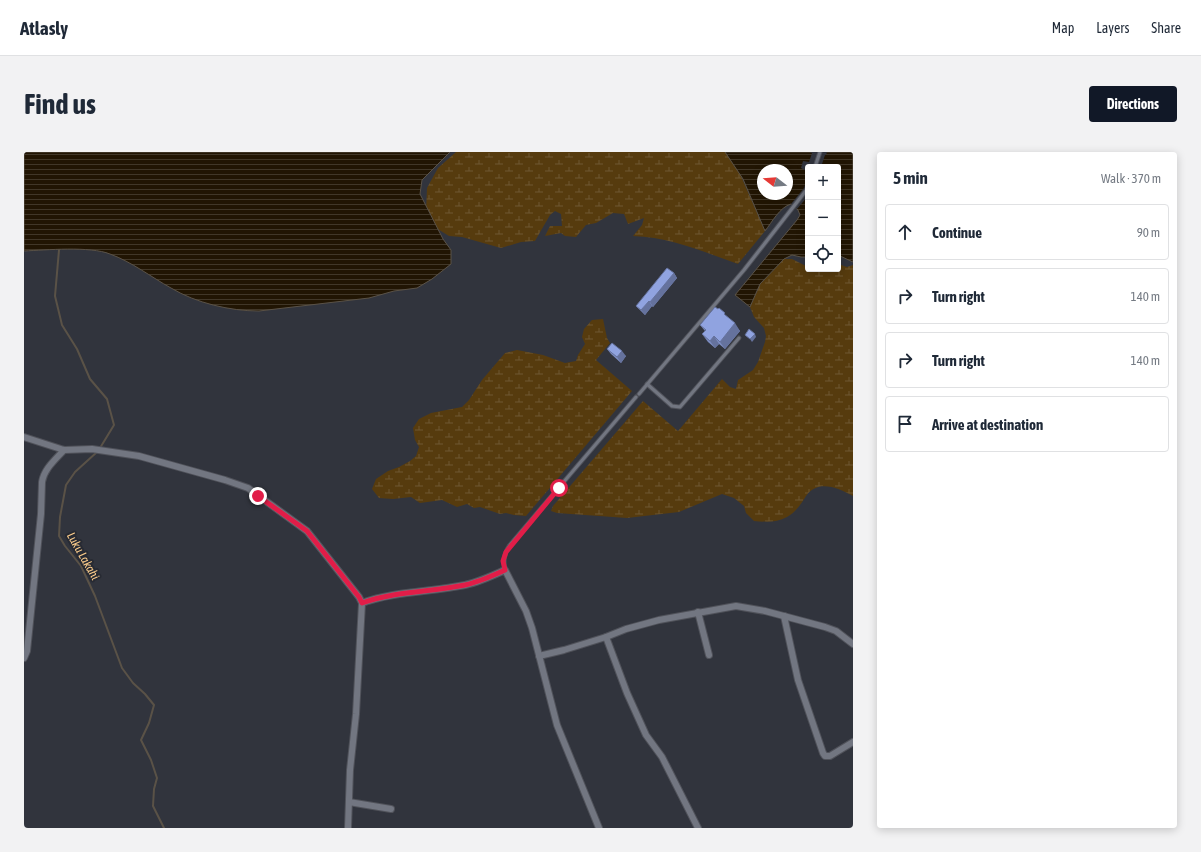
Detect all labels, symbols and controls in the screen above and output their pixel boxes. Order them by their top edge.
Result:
text: Atlasly [20,17,68,39]
text: Map [1052,20,1074,36]
text: Layers [1096,20,1129,36]
text: Share [1151,20,1181,36]
button: Directions [1089,86,1177,122]
text: Find us [24,88,96,120]
north arrow [757,164,793,200]
map controls [805,164,841,272]
button: + [805,164,841,200]
text: 5 min [893,168,928,188]
text: Walk · 370 m [1101,171,1161,186]
button: − [805,200,841,236]
icon: ahead [894,221,916,243]
text: Continue [932,224,982,241]
text: 90 m [1137,225,1160,240]
button: locate [805,236,841,272]
icon: right [894,285,916,307]
text: Turn right [932,288,985,305]
text: 140 m [1131,289,1160,304]
icon: right [894,349,916,371]
text: Turn right [932,352,985,369]
text: 140 m [1131,353,1160,368]
icon: arrive [894,413,916,435]
text: Arrive at destination [932,416,1043,433]
route start [550,479,568,497]
route end [249,487,267,505]
water label: Luku Lakahi [64,530,102,582]

